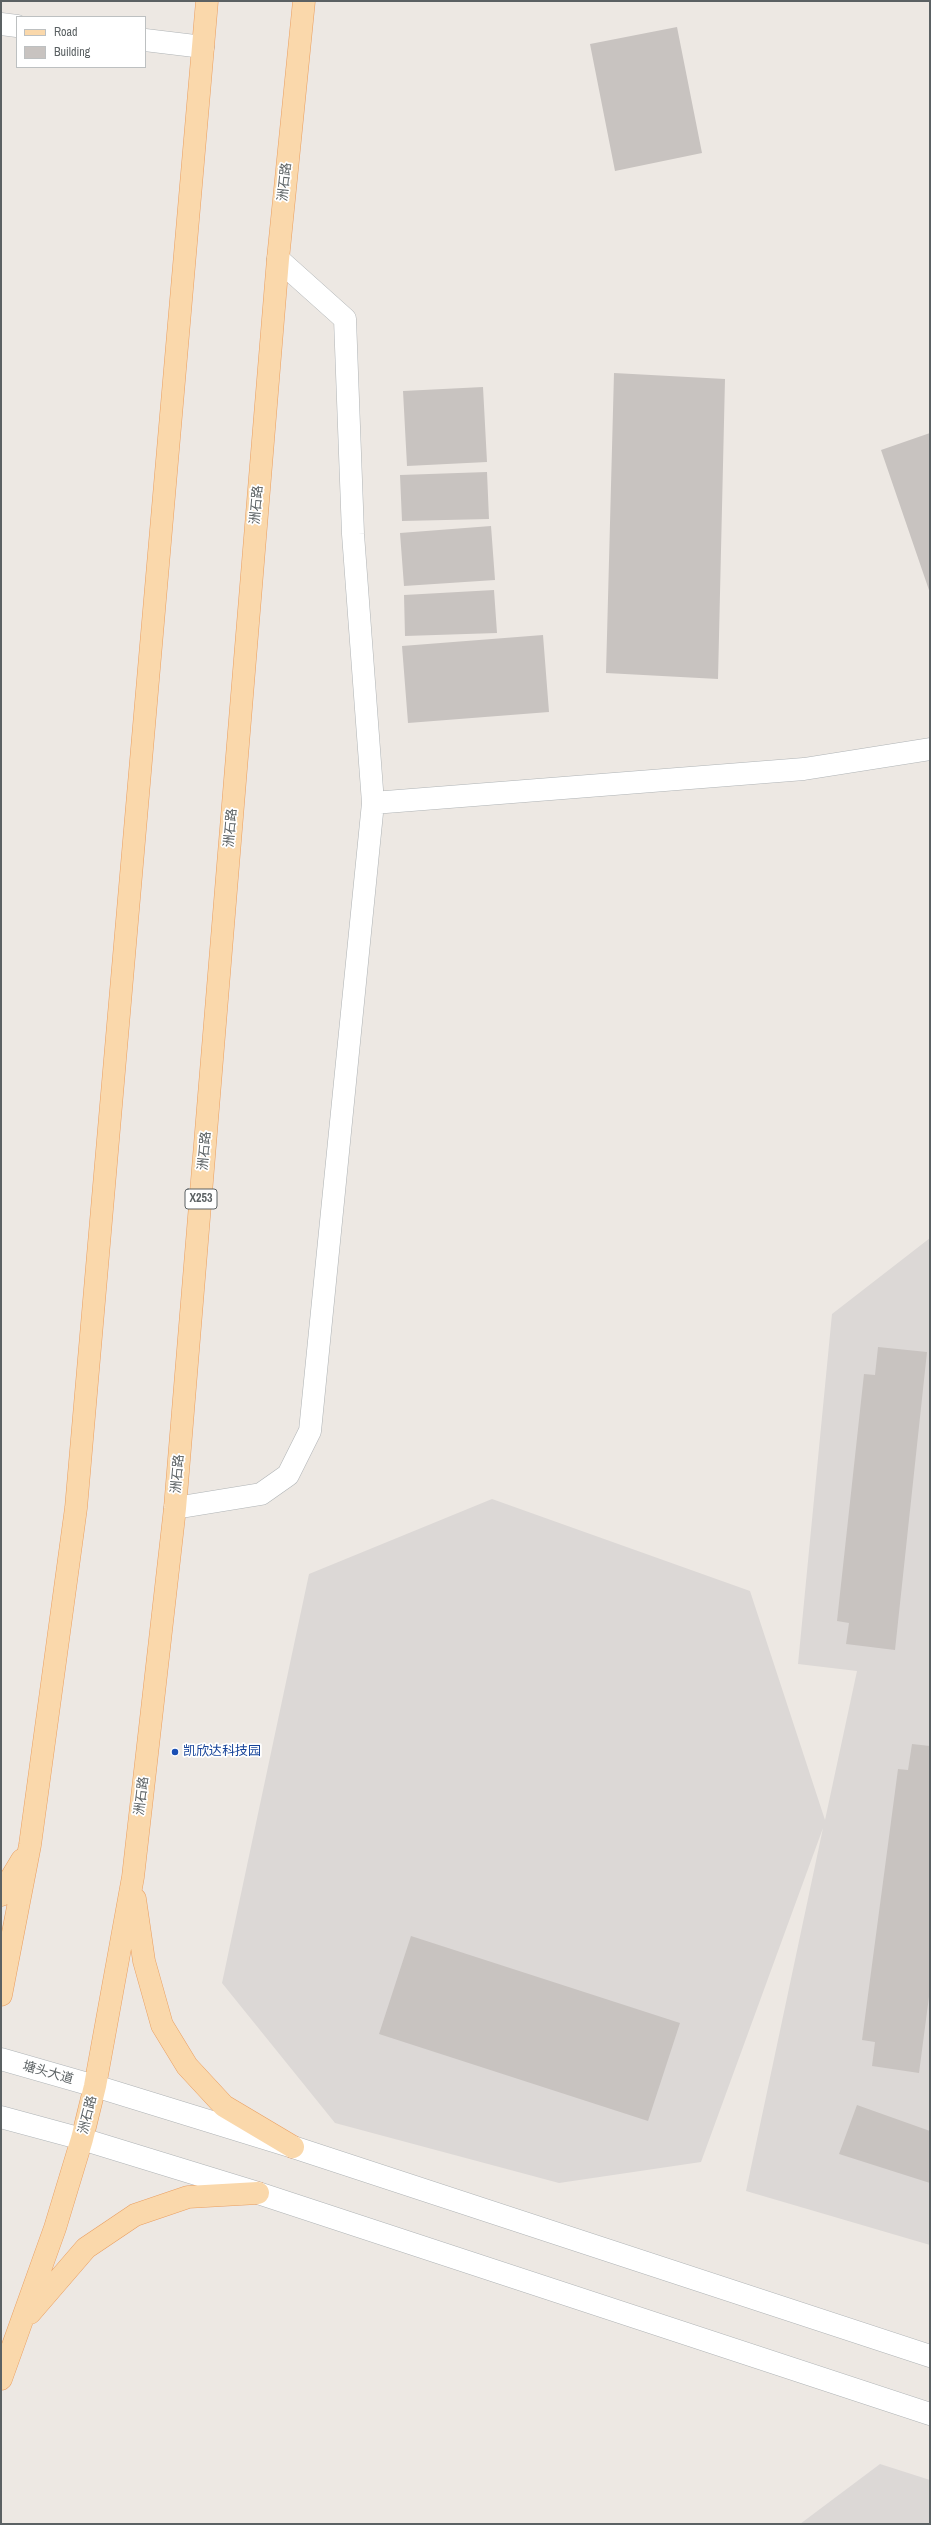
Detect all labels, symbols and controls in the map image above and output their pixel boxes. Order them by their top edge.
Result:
legend [16,16,146,68]
text: Road [54,24,78,40]
text: Building [54,44,90,60]
street label: 洲石路 [275,162,295,202]
street label: 洲石路 [248,485,266,525]
street label: 洲石路 [222,808,240,848]
street label: 洲石路 [196,1131,214,1171]
road number: X253 [185,1189,217,1209]
street label: 洲石路 [169,1454,187,1494]
place label: 凯欣达科技园 [183,1744,261,1760]
marker: 凯欣达科技园 [170,1747,180,1757]
street label: 洲石路 [132,1776,152,1816]
street label: 塘头大道 [21,2058,75,2088]
street label: 洲石路 [76,2094,100,2136]

